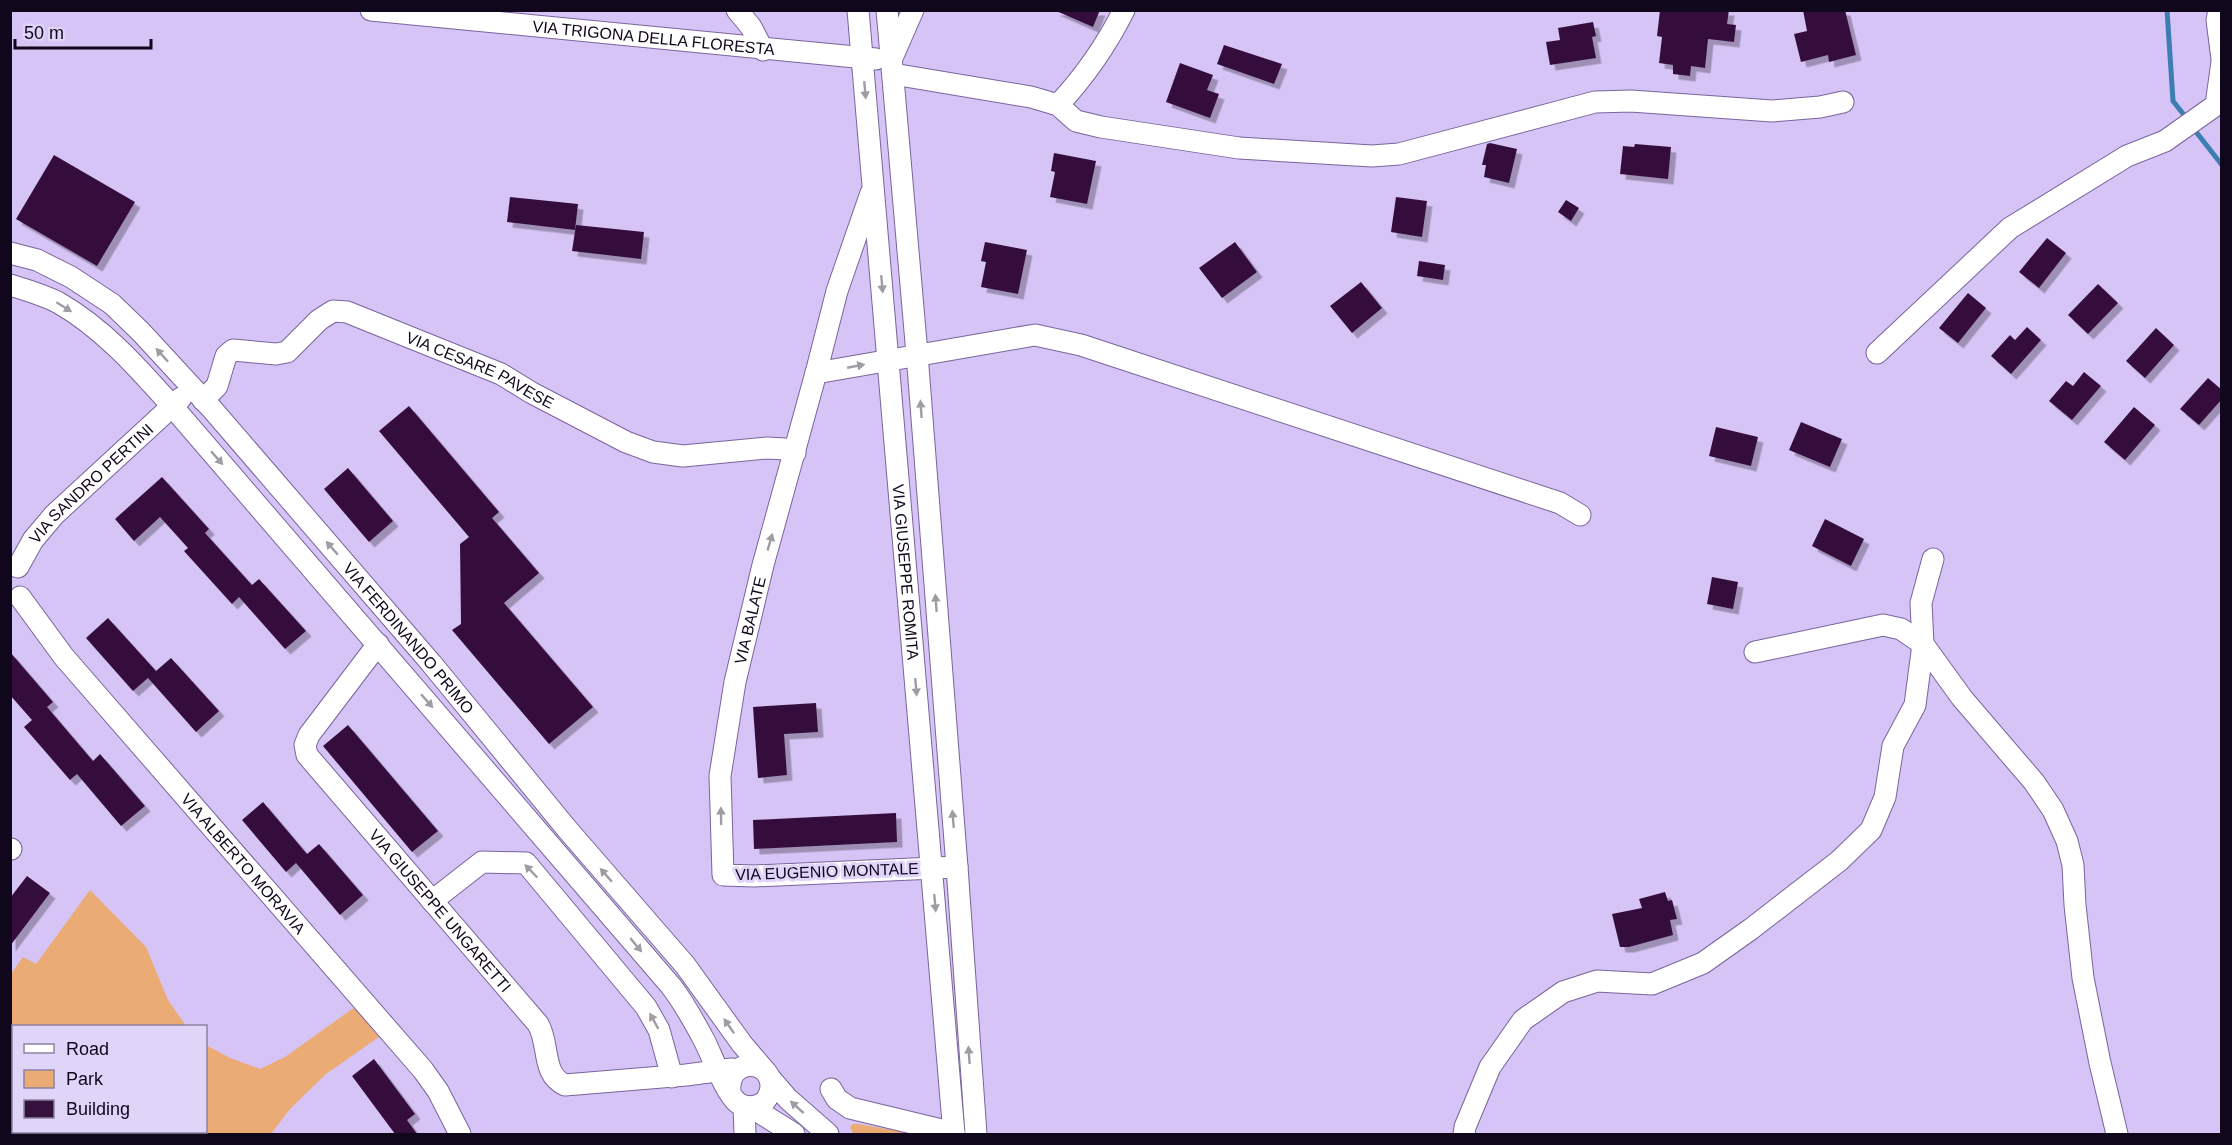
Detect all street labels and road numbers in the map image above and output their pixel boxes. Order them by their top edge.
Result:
street label: VIA TRIGONA DELLA FLORESTA [532,18,776,58]
street label: VIA CESARE PAVESE [404,329,557,412]
street label: VIA SANDRO PERTINI [26,420,156,547]
street label: VIA GIUSEPPE ROMITA [890,483,922,661]
street label: VIA FERDINANDO PRIMO [340,560,477,717]
street label: VIA BALATE [732,575,769,666]
street label: VIA ALBERTO MORAVIA [178,790,309,937]
street label: VIA GIUSEPPE UNGARETTI [366,826,514,995]
street label: VIA EUGENIO MONTALE [735,860,919,883]

